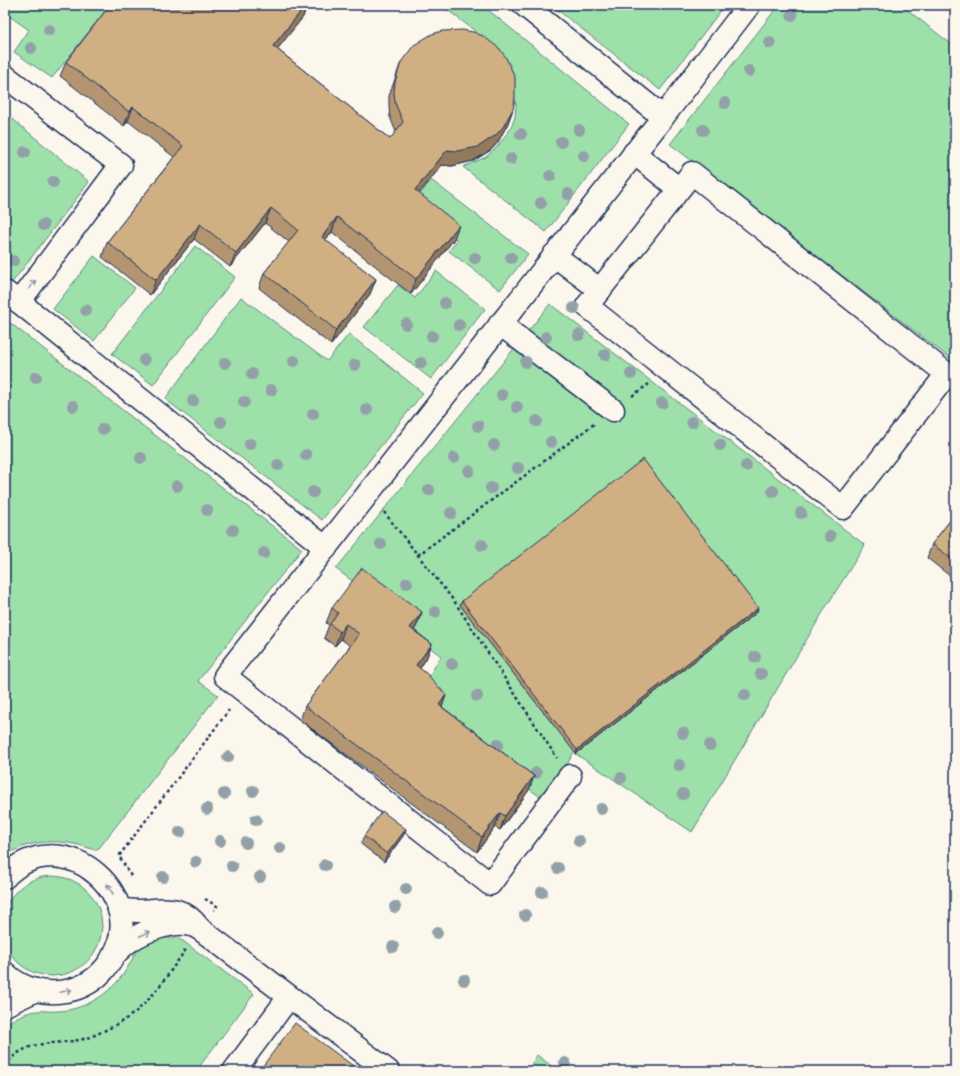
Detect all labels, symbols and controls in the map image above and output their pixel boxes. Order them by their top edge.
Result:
one-way arrow [28,279,36,290]
one-way arrow [106,884,114,895]
one-way arrow [139,930,151,937]
one-way arrow [60,986,73,994]

